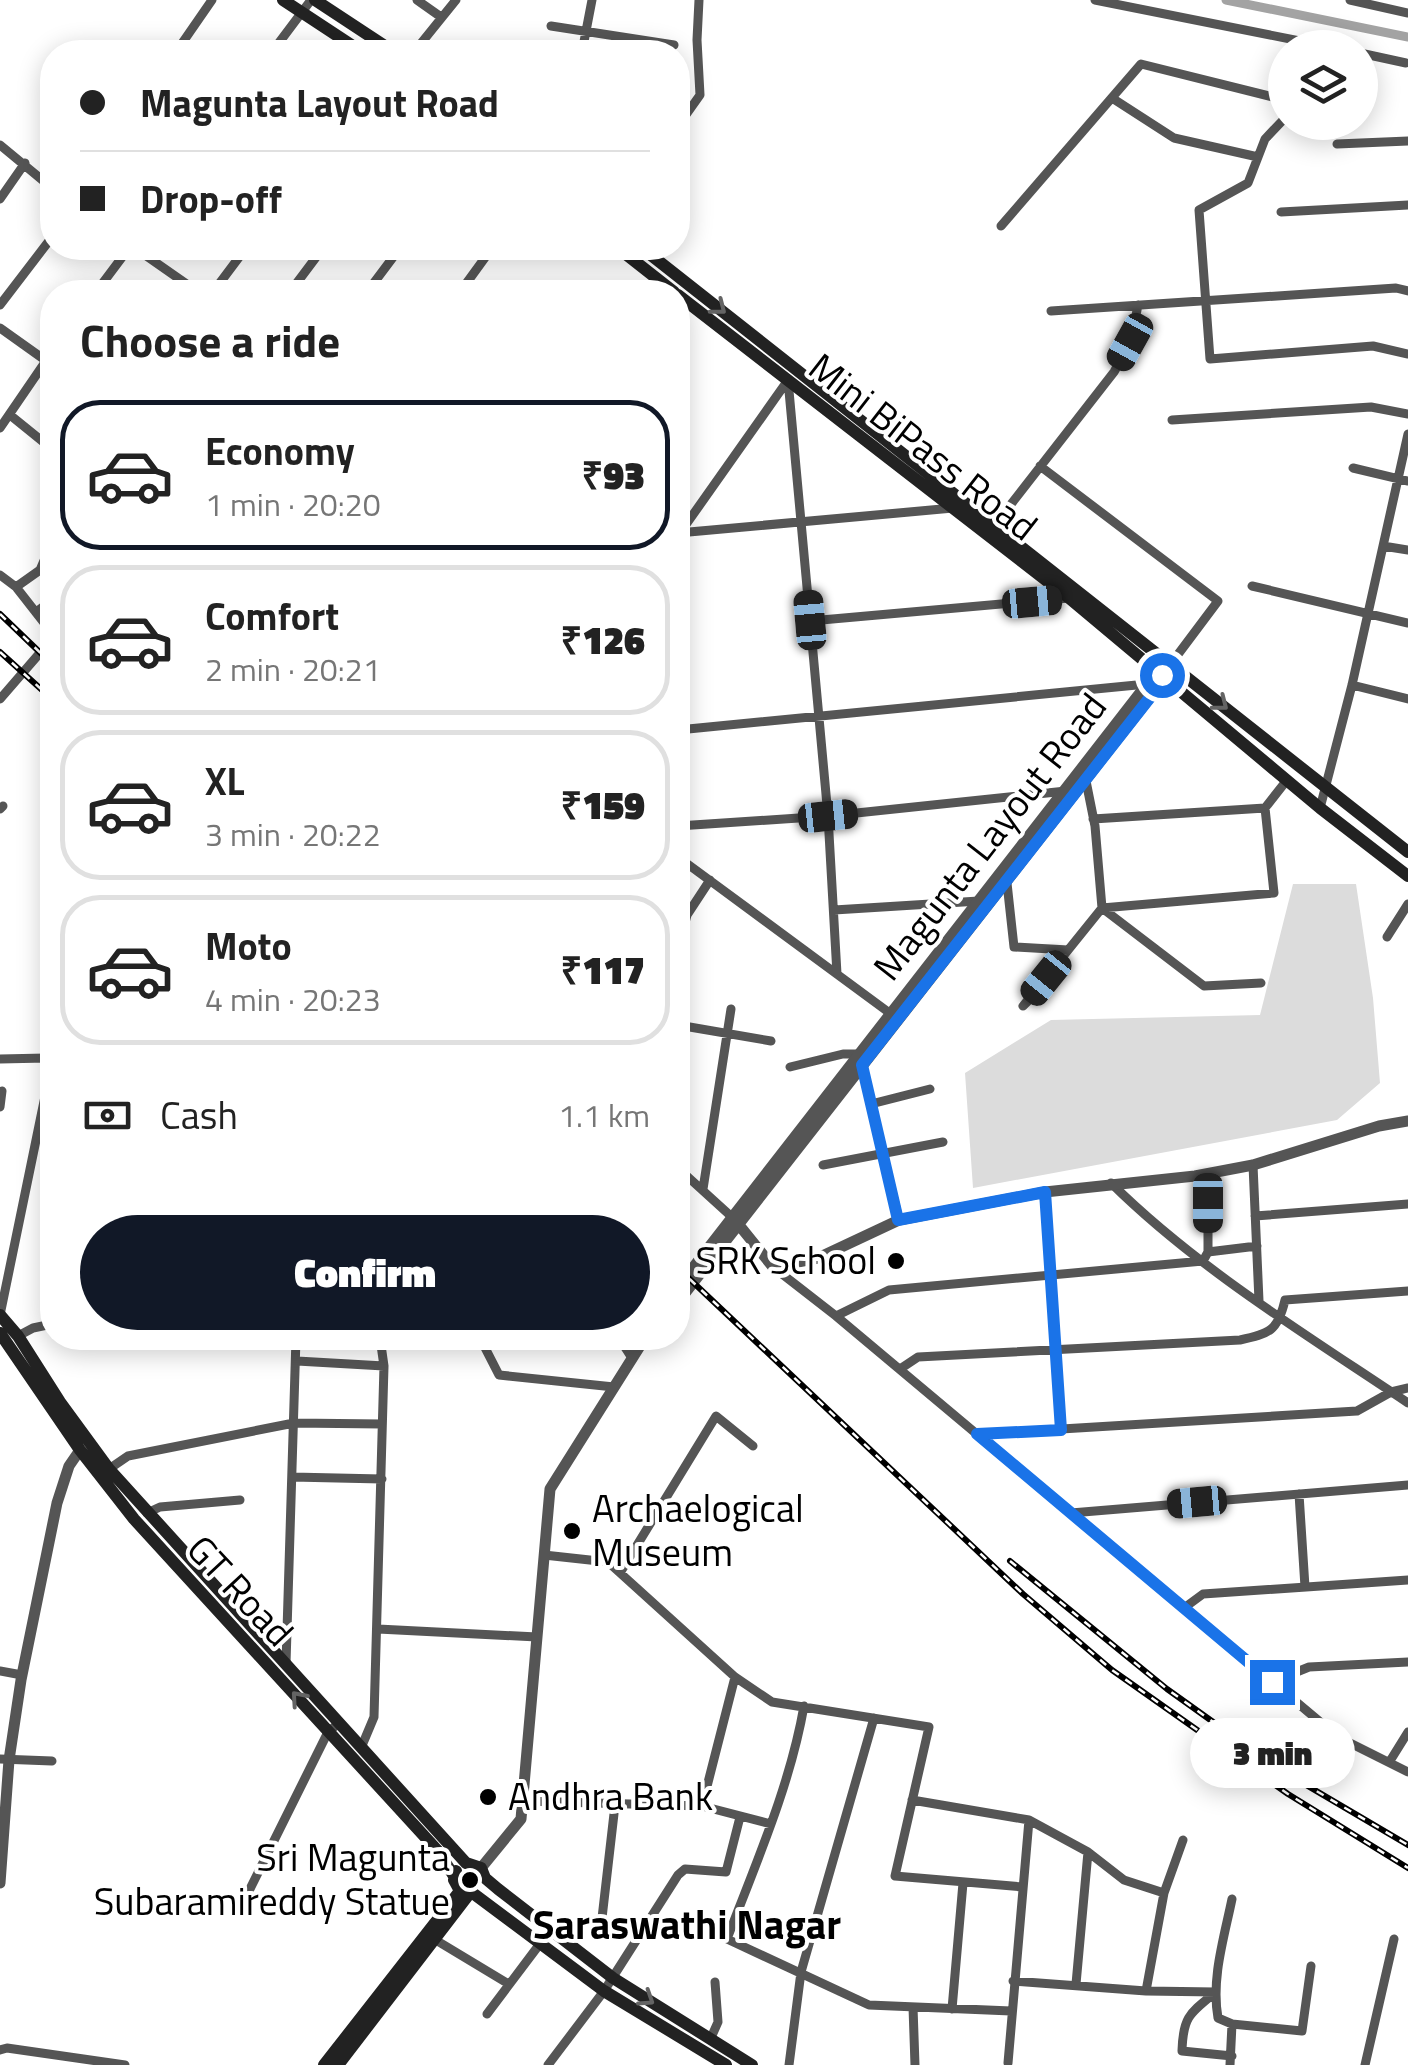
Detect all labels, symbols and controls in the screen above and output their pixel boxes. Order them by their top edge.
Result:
map controls [1268,30,1378,140]
button: layers [1268,30,1378,140]
text: Magunta Layout Road [140,74,499,132]
text: Drop-off [140,170,282,228]
one-way arrow [707,296,725,314]
text: Choose a ride [80,306,340,374]
car [1102,308,1158,376]
street label: Mini BiPass Road [797,338,1050,554]
text: Economy [205,422,355,480]
icon: car [85,430,175,520]
text: ₹93 [581,446,645,504]
text: 1 min · 20:20 [205,480,381,528]
car [1001,584,1063,620]
text: Comfort [205,587,339,645]
car [792,589,828,651]
icon: car [85,595,175,685]
text: ₹126 [561,611,645,669]
text: 2 min · 20:21 [205,645,381,693]
route start [1140,653,1185,698]
street label: Magunta Layout Road [858,680,1120,993]
one-way arrow [1210,693,1228,710]
text: XL [205,752,245,810]
icon: car [85,760,175,850]
text: ₹159 [561,776,645,834]
car [797,798,859,834]
text: 3 min · 20:22 [205,810,381,858]
text: Moto [205,917,292,975]
icon: car [85,925,175,1015]
text: ₹117 [561,941,645,999]
car [1015,945,1077,1011]
text: 4 min · 20:23 [205,975,381,1023]
text: Cash [160,1086,238,1144]
icon: cash [80,1088,135,1143]
text: 1.1 km [558,1091,650,1139]
car [1193,1173,1223,1233]
button: Confirm [80,1215,650,1330]
place label: SRK School [696,1231,876,1289]
marker: SRK School [885,1250,907,1272]
place label: Archaelogical Museum [592,1479,804,1581]
car [1166,1484,1228,1520]
marker: Archaelogical Museum [561,1520,583,1542]
street label: GT Road [174,1522,308,1659]
route end [1250,1660,1295,1705]
one-way arrow [291,1691,309,1709]
callout: 3 min [1190,1717,1354,1787]
text: 3 min [1233,1729,1312,1777]
place label: Andhra Bank [508,1767,713,1825]
marker: Andhra Bank [477,1786,499,1808]
place label: Sri Magunta Subaramireddy Statue [94,1828,450,1930]
marker: Sri Magunta Subaramireddy Statue [459,1869,481,1891]
district label: Saraswathi Nagar [533,1894,841,1955]
one-way arrow [636,1987,654,2006]

